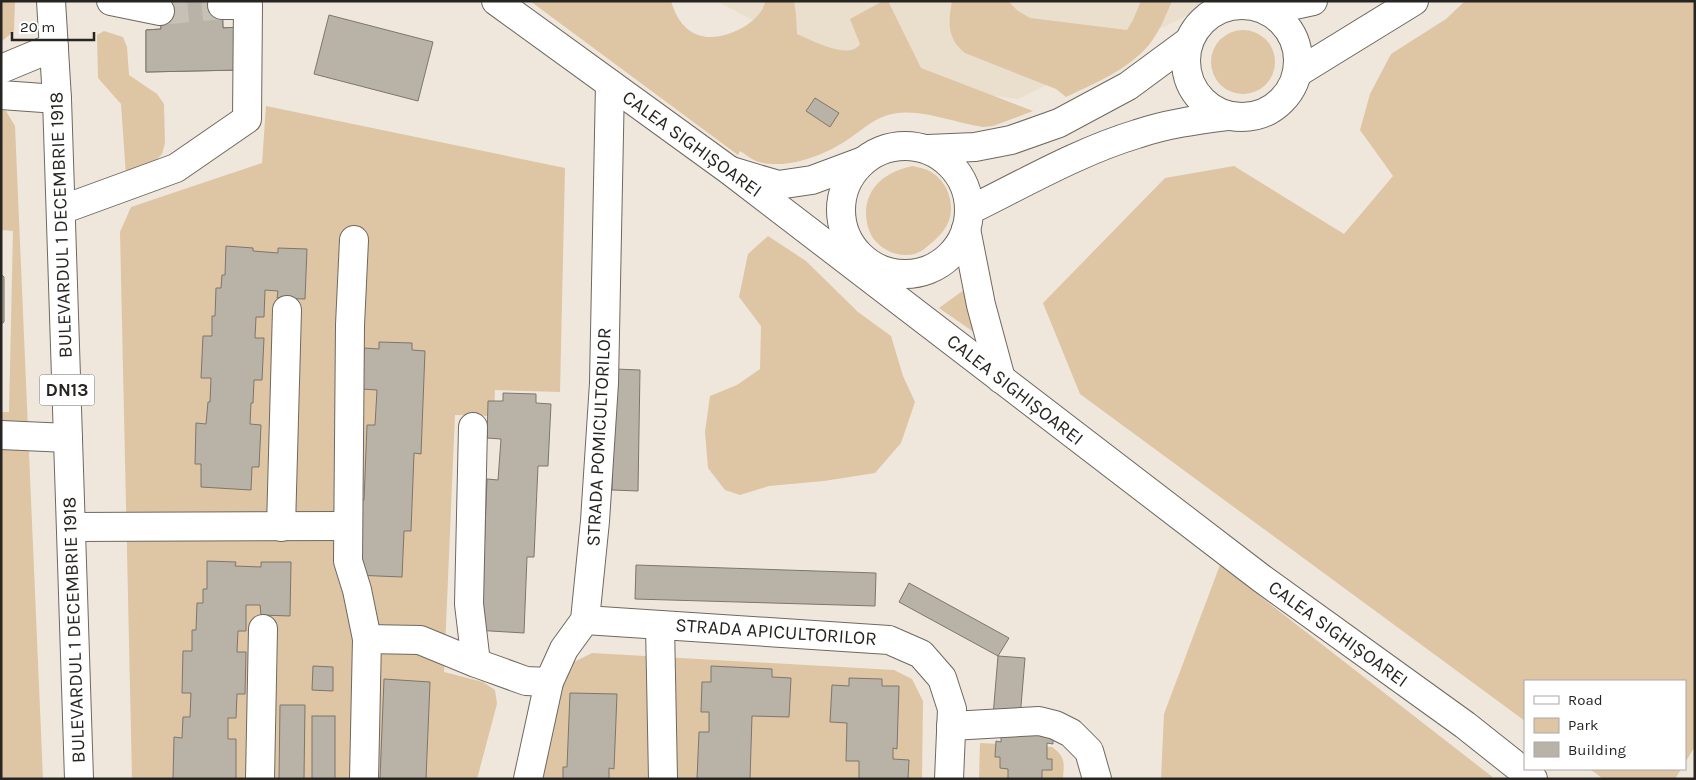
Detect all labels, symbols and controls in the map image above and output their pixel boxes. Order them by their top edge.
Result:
scale bar [12,10,95,42]
text: 20 m [20,18,55,36]
street label: CALEA SIGHIȘOAREI [618,86,766,202]
street label: BULEVARDUL 1 DECEMBRIE 1918 [45,92,77,358]
street label: STRADA POMICULTORILOR [582,327,616,547]
street label: CALEA SIGHIȘOAREI [942,330,1088,450]
road number: DN13 [40,374,94,406]
street label: BULEVARDUL 1 DECEMBRIE 1918 [58,497,90,763]
street label: CALEA SIGHIȘOAREI [1264,576,1412,692]
street label: STRADA APICULTORILOR [675,614,877,650]
legend [1524,680,1686,770]
text: Road [1568,691,1603,709]
text: Park [1568,716,1598,734]
text: Building [1568,741,1626,759]

